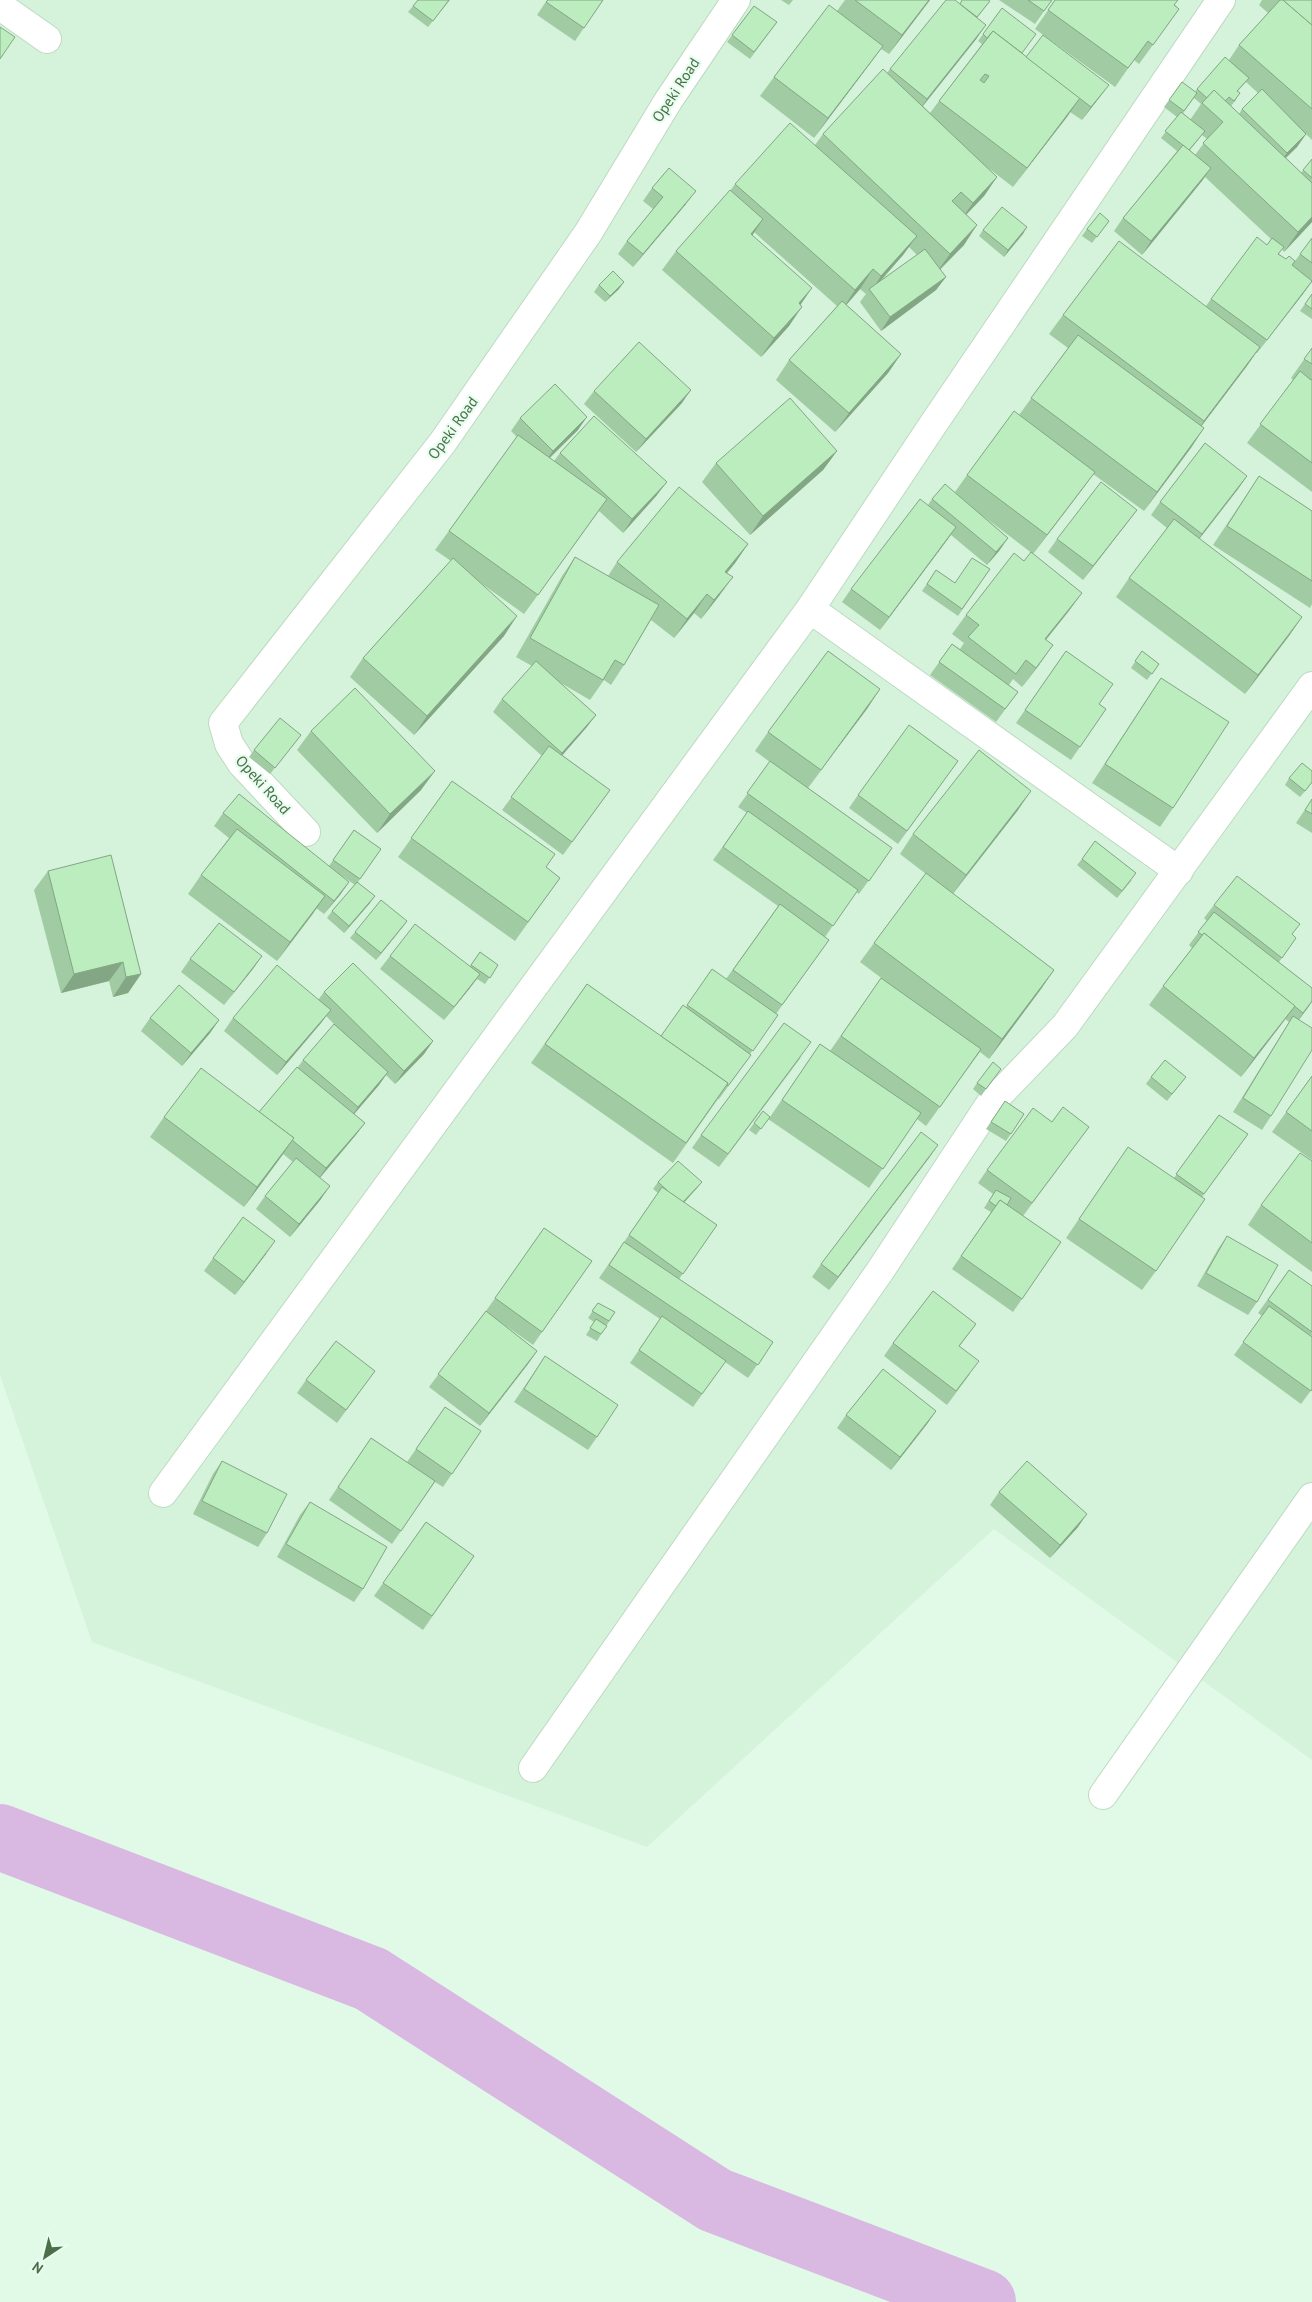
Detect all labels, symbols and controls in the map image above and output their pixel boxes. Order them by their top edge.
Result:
street label: Opeki Road [648,54,703,126]
street label: Opeki Road [423,393,482,463]
street label: Opeki Road [232,751,295,818]
north arrow [20,2232,70,2282]
text: N [29,2258,46,2278]

